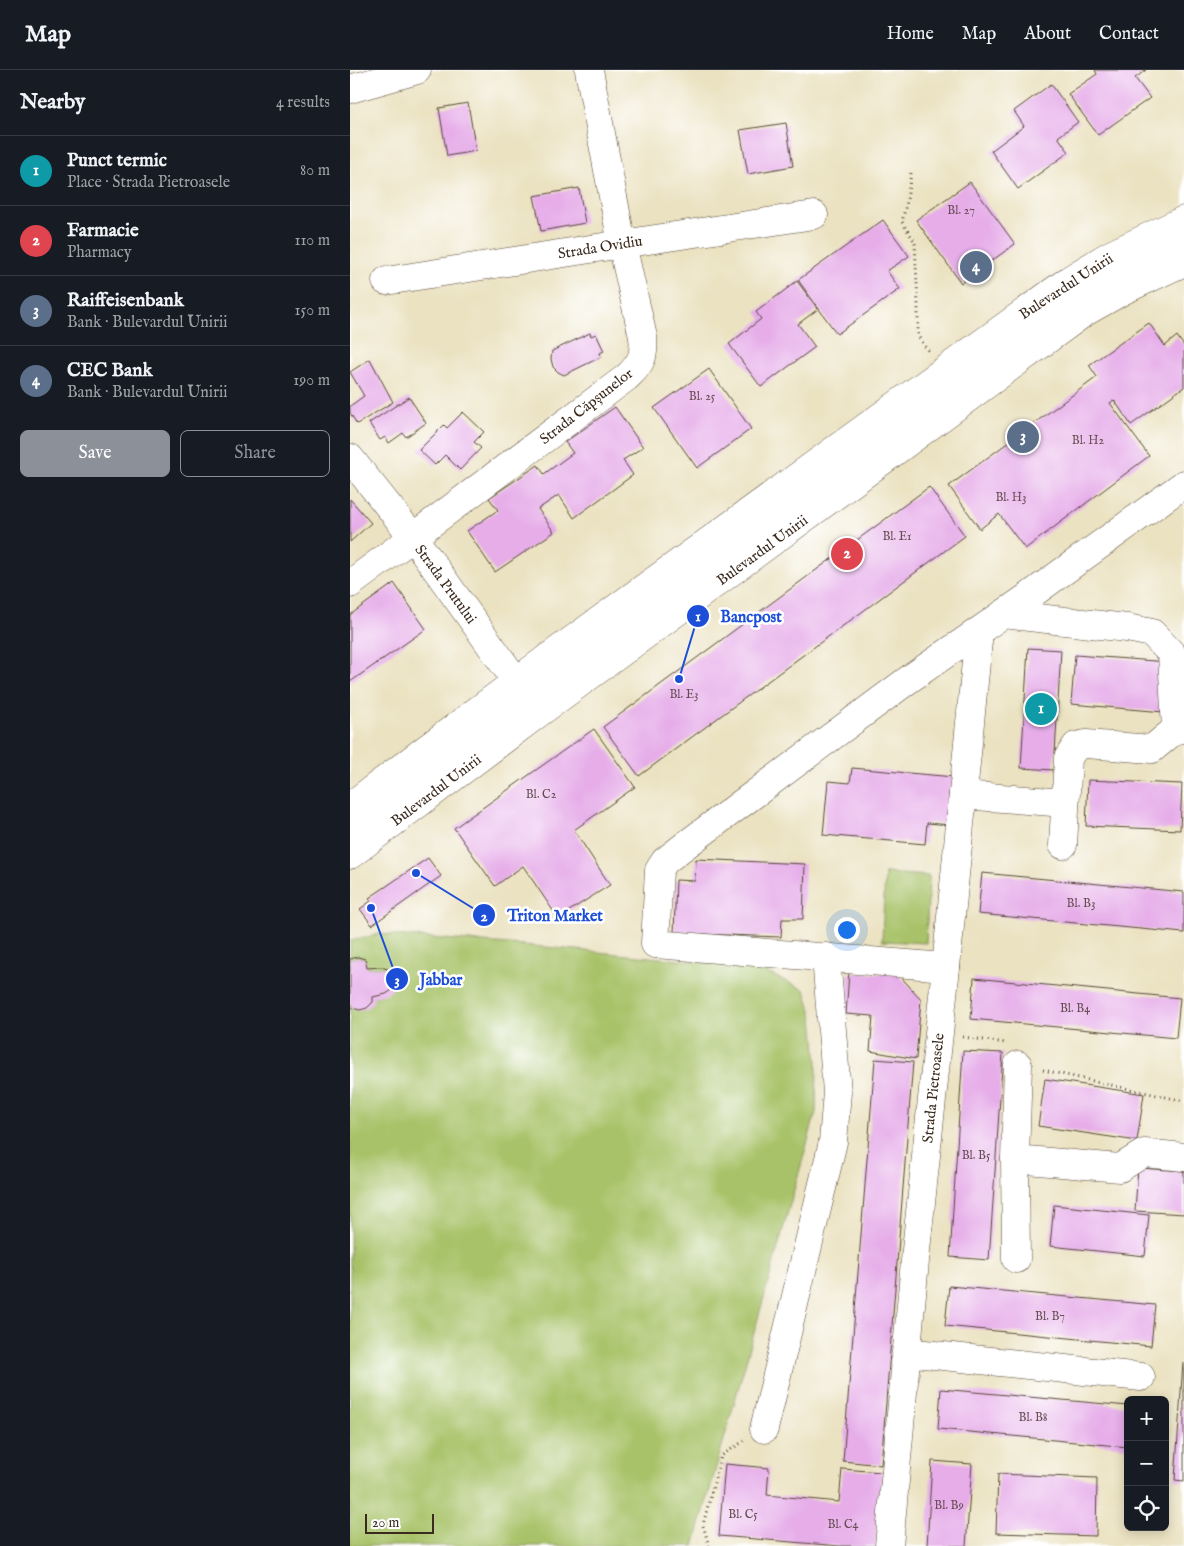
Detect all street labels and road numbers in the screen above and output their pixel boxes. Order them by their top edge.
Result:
street label: Strada Ovidiu [556,231,644,264]
street label: Bulevardul Unirii [1016,249,1117,324]
street label: Strada Căpșunelor [536,364,637,449]
street label: Bulevardul Unirii [713,511,812,590]
street label: Strada Prutului [410,541,481,628]
street label: Bulevardul Unirii [387,750,485,831]
street label: Strada Pietroasele [918,1032,949,1144]

